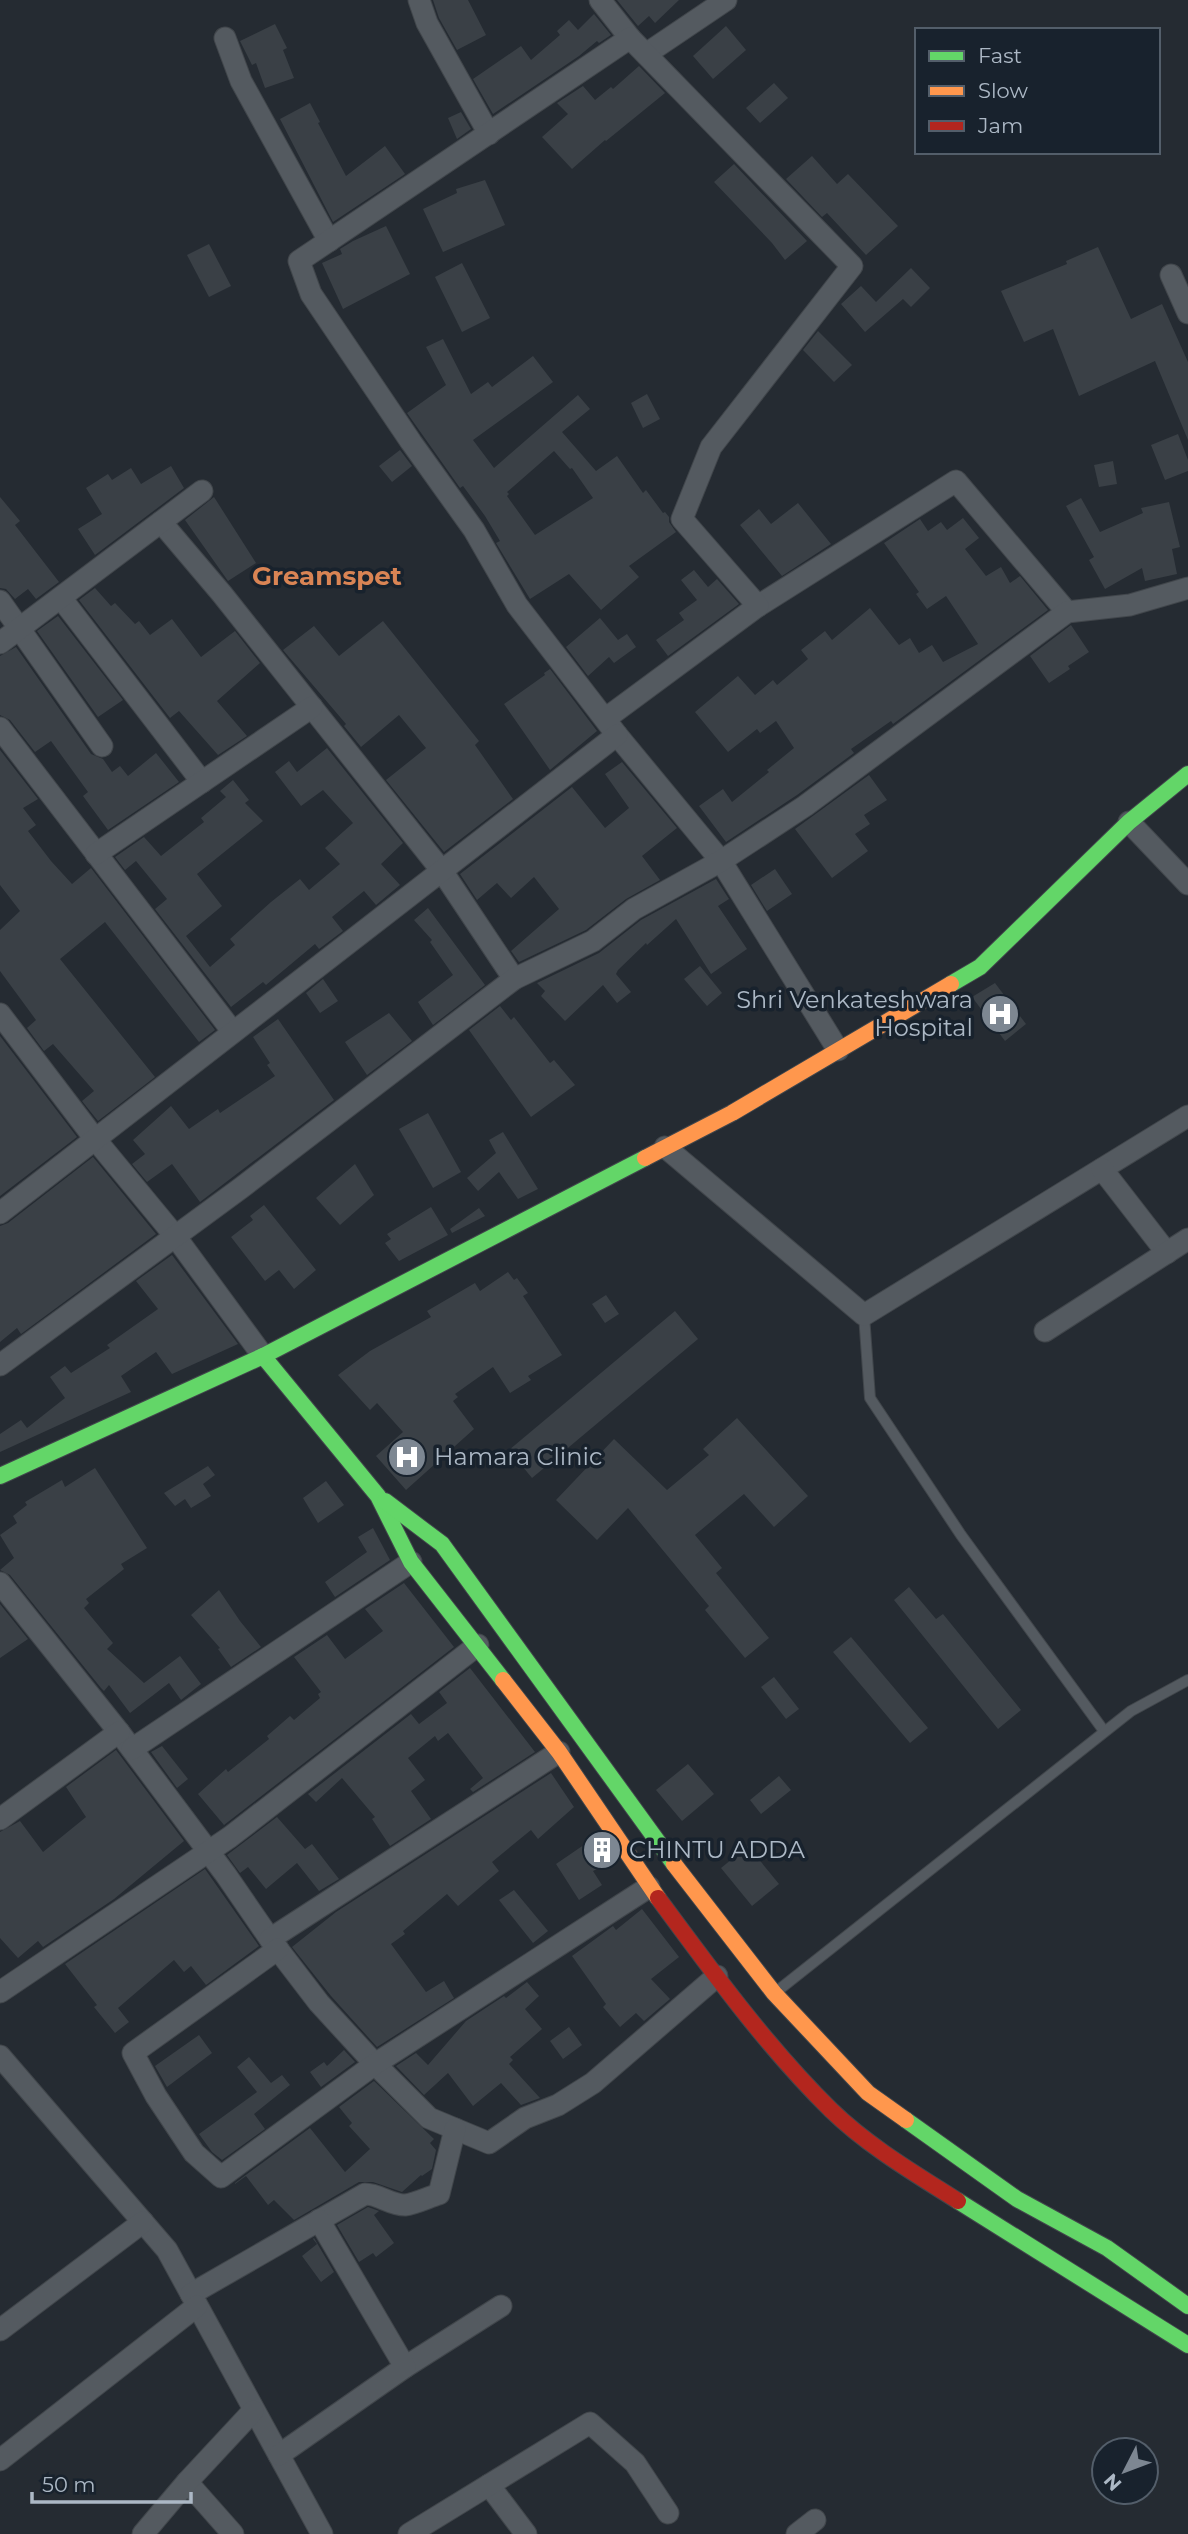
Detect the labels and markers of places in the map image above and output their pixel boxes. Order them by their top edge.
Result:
place label: Shri Venkateshwara Hospital [736,985,973,1042]
hospital icon: Shri Venkateshwara Hospital [979,993,1021,1035]
hospital icon: Hamara Clinic [386,1436,428,1478]
place label: Hamara Clinic [434,1442,603,1471]
building icon: CHINTU ADDA [581,1829,623,1871]
place label: CHINTU ADDA [629,1835,806,1864]

